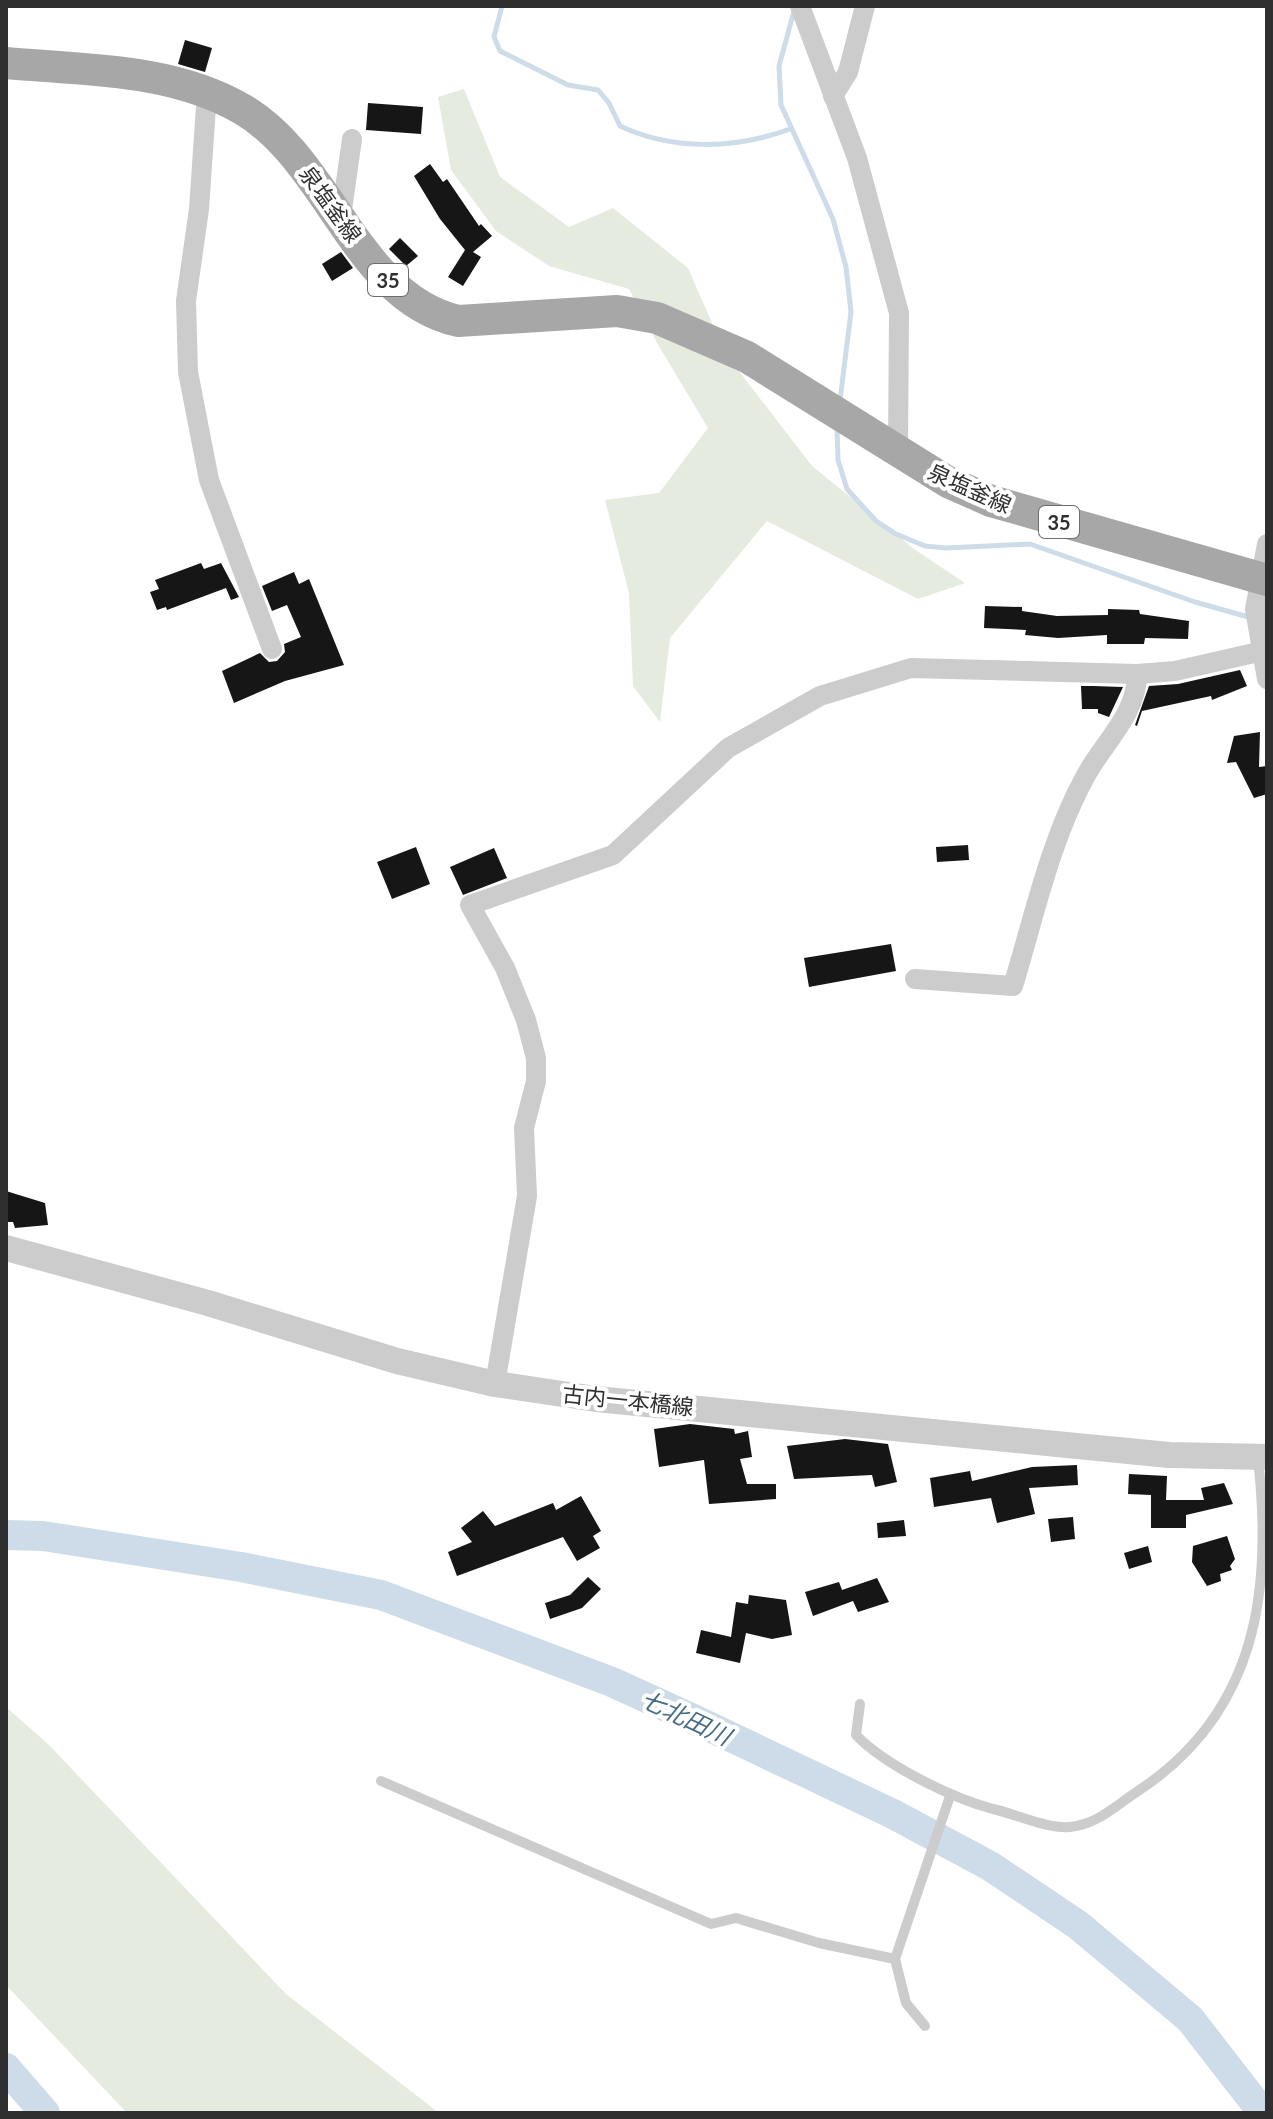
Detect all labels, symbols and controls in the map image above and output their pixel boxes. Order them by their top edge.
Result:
street label: 泉塩釜線 [294,160,368,248]
road number: 35 [368,264,408,296]
street label: 泉塩釜線 [924,458,1016,518]
road number: 35 [1039,506,1079,538]
street label: 古内一本橋線 [561,1380,695,1420]
water label: 七北田川 [636,1684,738,1752]

